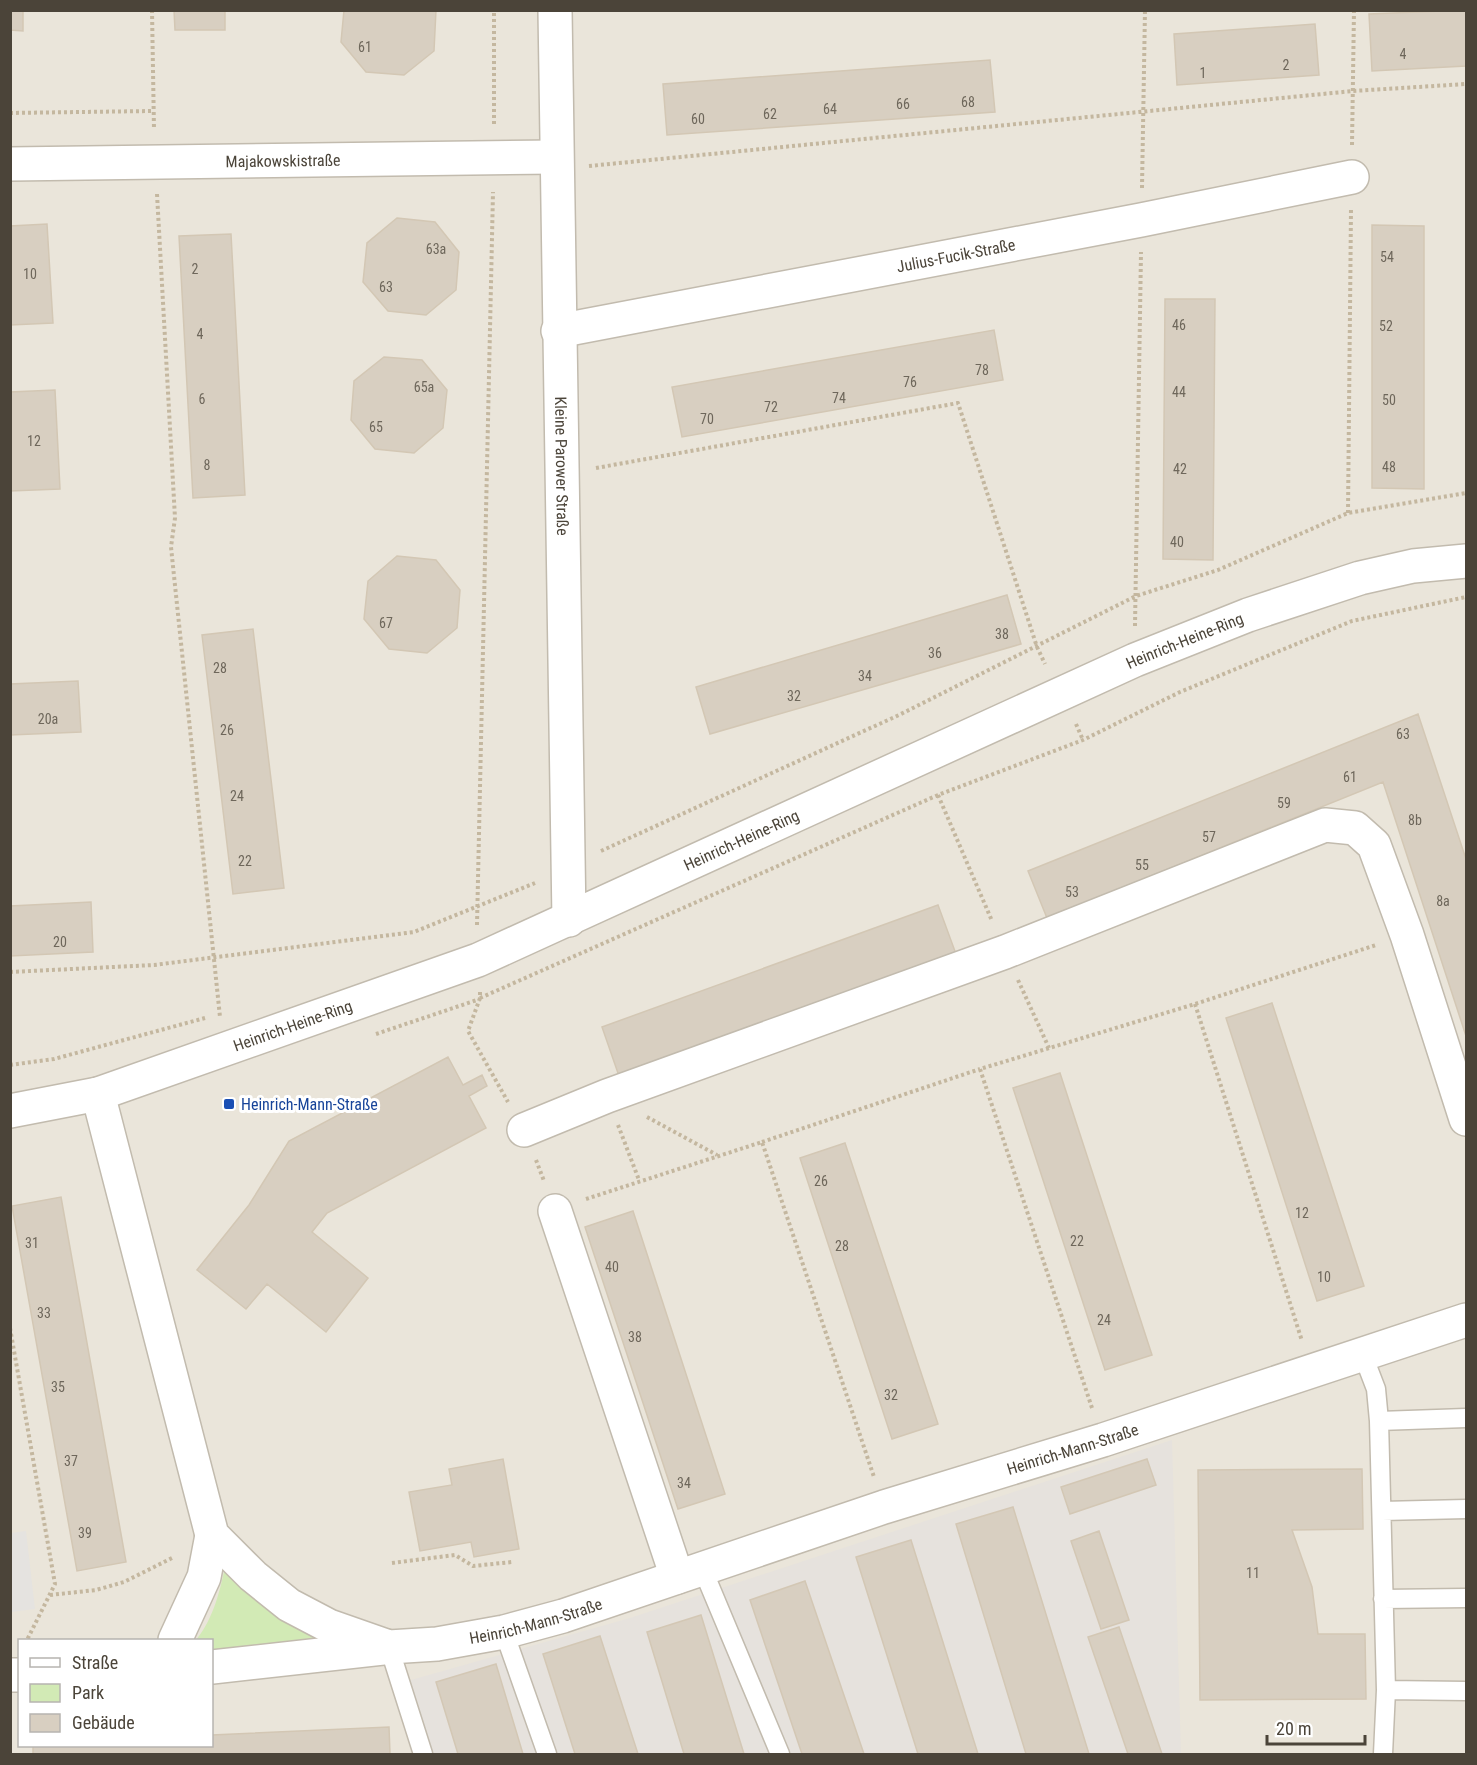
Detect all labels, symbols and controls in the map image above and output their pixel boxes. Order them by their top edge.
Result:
house number: 61 [358,39,372,55]
house number: 4 [1400,46,1407,62]
house number: 2 [1283,57,1290,73]
house number: 1 [1200,65,1206,81]
house number: 68 [961,94,975,110]
house number: 66 [896,96,910,112]
house number: 64 [823,101,837,117]
house number: 62 [763,106,777,122]
house number: 60 [691,111,705,127]
street label: Majakowskistraße [225,151,341,171]
street label: Julius-Fucik-Straße [895,235,1017,276]
house number: 63a [426,241,446,257]
house number: 54 [1380,249,1394,265]
house number: 2 [192,261,199,277]
house number: 10 [23,266,37,282]
house number: 63 [379,279,393,295]
house number: 46 [1172,317,1186,333]
house number: 52 [1379,318,1393,334]
house number: 4 [197,326,204,342]
house number: 78 [975,362,989,378]
house number: 76 [903,374,917,390]
house number: 65a [414,379,434,395]
house number: 44 [1172,384,1186,400]
house number: 74 [832,390,846,406]
house number: 6 [199,391,206,407]
house number: 50 [1382,392,1396,408]
street label: Kleine Parower Straße [551,396,572,536]
house number: 72 [764,399,778,415]
house number: 70 [700,411,714,427]
house number: 65 [369,419,383,435]
house number: 12 [27,433,41,449]
house number: 8 [204,457,211,473]
house number: 48 [1382,459,1396,475]
house number: 42 [1173,461,1187,477]
house number: 40 [1170,534,1184,550]
street label: Heinrich-Heine-Ring [1123,609,1246,673]
house number: 67 [379,615,393,631]
house number: 38 [995,626,1009,642]
house number: 36 [928,645,942,661]
house number: 28 [213,660,227,676]
house number: 34 [858,668,872,684]
house number: 32 [787,688,801,704]
house number: 20a [38,711,58,727]
house number: 26 [220,722,234,738]
house number: 63 [1396,726,1410,742]
house number: 61 [1343,769,1357,785]
house number: 24 [230,788,244,804]
house number: 59 [1277,795,1291,811]
street label: Heinrich-Heine-Ring [681,806,802,875]
house number: 8b [1408,812,1422,828]
house number: 57 [1202,829,1216,845]
house number: 22 [238,853,252,869]
house number: 55 [1135,857,1149,873]
house number: 53 [1065,884,1079,900]
house number: 8a [1436,893,1450,909]
house number: 20 [53,934,67,950]
street label: Heinrich-Heine-Ring [231,996,355,1056]
place label: Heinrich-Mann-Straße [241,1095,378,1114]
marker: Heinrich-Mann-Straße [222,1097,236,1111]
house number: 26 [814,1173,828,1189]
house number: 12 [1295,1205,1309,1221]
house number: 22 [1070,1233,1084,1249]
house number: 31 [25,1235,39,1251]
house number: 28 [835,1238,849,1254]
house number: 40 [605,1259,619,1275]
house number: 10 [1317,1269,1331,1285]
house number: 33 [37,1305,51,1321]
house number: 24 [1097,1312,1111,1328]
house number: 38 [628,1329,642,1345]
house number: 35 [51,1379,65,1395]
house number: 32 [884,1387,898,1403]
street label: Heinrich-Mann-Straße [1005,1420,1141,1479]
house number: 37 [64,1453,78,1469]
house number: 34 [677,1475,691,1491]
house number: 39 [78,1525,92,1541]
house number: 11 [1246,1565,1260,1581]
street label: Heinrich-Mann-Straße [468,1594,605,1648]
legend [18,1639,213,1747]
text: Straße [72,1652,118,1673]
text: Park [72,1682,104,1703]
scale bar [1267,1708,1364,1746]
text: Gebäude [72,1712,135,1733]
text: 20 m [1276,1718,1311,1739]

